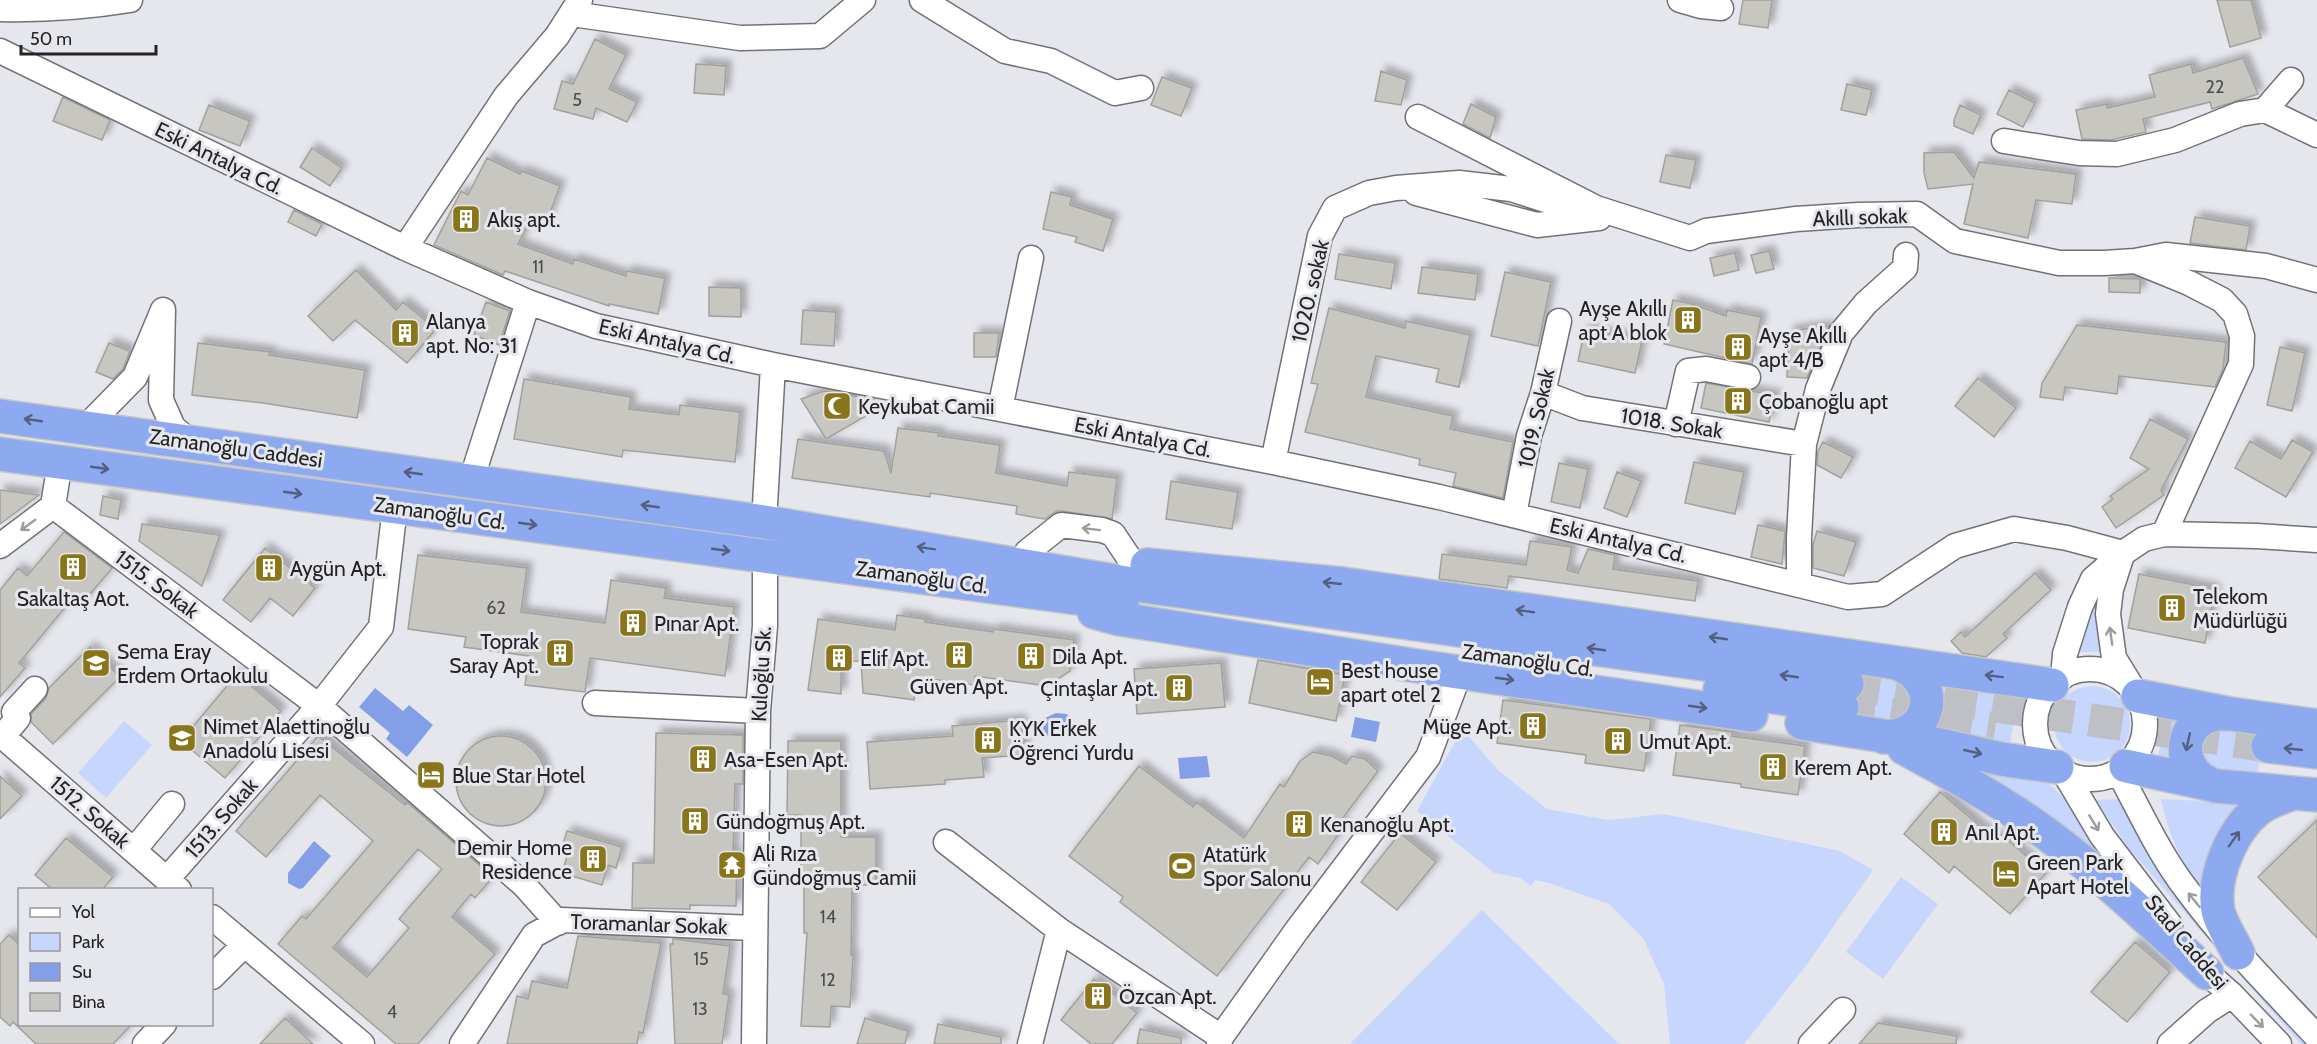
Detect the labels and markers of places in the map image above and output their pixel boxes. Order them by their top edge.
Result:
building icon: Akış apt. [450,203,482,235]
place label: Akış apt. [487,207,560,232]
place label: Ayşe Akıllı apt A blok [1578,296,1668,345]
building icon: Ayşe Akıllı apt A blok [1672,304,1704,336]
place label: Alanya apt. No: 31 [426,309,517,358]
building icon: Alanya apt. No: 31 [389,317,421,349]
place label: Ayşe Akıllı apt 4/B [1759,323,1847,372]
building icon: Ayşe Akıllı apt 4/B [1722,331,1754,363]
building icon: Çobanoğlu apt [1722,385,1754,417]
place label: Çobanoğlu apt [1759,389,1888,414]
mosque icon: Keykubat Camii [821,390,853,422]
place label: Keykubat Camii [858,394,995,419]
building icon: Sakaltaş Aot. [57,551,89,583]
building icon: Aygün Apt. [253,552,285,584]
place label: Aygün Apt. [290,556,386,581]
place label: Telekom Müdürlüğü [2193,584,2288,633]
place label: Sakaltaş Aot. [17,586,129,611]
building icon: Telekom Müdürlüğü [2156,592,2188,624]
building icon: Pınar Apt. [617,607,649,639]
place label: Pınar Apt. [654,611,739,636]
place label: Toprak Saray Apt. [449,629,540,678]
building icon: Toprak Saray Apt. [544,637,576,669]
place label: Sema Eray Erdem Ortaokulu [117,639,268,688]
building icon: Güven Apt. [943,639,975,671]
building icon: Dila Apt. [1015,640,1047,672]
building icon: Elif Apt. [823,642,855,674]
place label: Dila Apt. [1052,644,1127,669]
place label: Elif Apt. [860,646,929,671]
school or university icon: Sema Eray Erdem Ortaokulu [80,647,112,679]
place label: Best house apart otel 2 [1341,658,1441,707]
hotel icon: Best house apart otel 2 [1304,666,1336,698]
building icon: Çintaşlar Apt. [1163,672,1195,704]
place label: Güven Apt. [910,674,1008,699]
place label: Çintaşlar Apt. [1040,676,1158,701]
building icon: Müge Apt. [1517,710,1549,742]
place label: Nimet Alaettinoğlu Anadolu Lisesi [203,714,370,763]
place label: Müge Apt. [1422,714,1512,739]
place label: KYK Erkek Öğrenci Yurdu [1009,716,1134,765]
school or university icon: Nimet Alaettinoğlu Anadolu Lisesi [166,722,198,754]
building icon: KYK Erkek Öğrenci Yurdu [972,724,1004,756]
building icon: Umut Apt. [1602,725,1634,757]
place label: Umut Apt. [1639,729,1731,754]
building icon: Asa-Esen Apt. [687,743,719,775]
place label: Asa-Esen Apt. [724,747,848,772]
building icon: Kerem Apt. [1757,751,1789,783]
place label: Kerem Apt. [1794,755,1892,780]
hotel icon: Blue Star Hotel [415,759,447,791]
place label: Blue Star Hotel [452,763,585,788]
building icon: Gündoğmuş Apt. [679,805,711,837]
building icon: Kenanoğlu Apt. [1283,808,1315,840]
place label: Gündoğmuş Apt. [716,809,865,834]
place label: Kenanoğlu Apt. [1320,812,1454,837]
building icon: Anıl Apt. [1928,816,1960,848]
place label: Anıl Apt. [1965,820,2040,845]
place label: Demir Home Residence [457,835,572,884]
place label: Ali Rıza Gündoğmuş Camii [753,841,917,890]
place label: Atatürk Spor Salonu [1203,842,1311,891]
building icon: Demir Home Residence [577,843,609,875]
temple icon: Ali Rıza Gündoğmuş Camii [716,849,748,881]
sports icon: Atatürk Spor Salonu [1166,850,1198,882]
place label: Green Park Apart Hotel [2027,850,2129,899]
hotel icon: Green Park Apart Hotel [1990,858,2022,890]
building icon: Özcan Apt. [1082,980,1114,1012]
place label: Özcan Apt. [1119,984,1217,1009]

